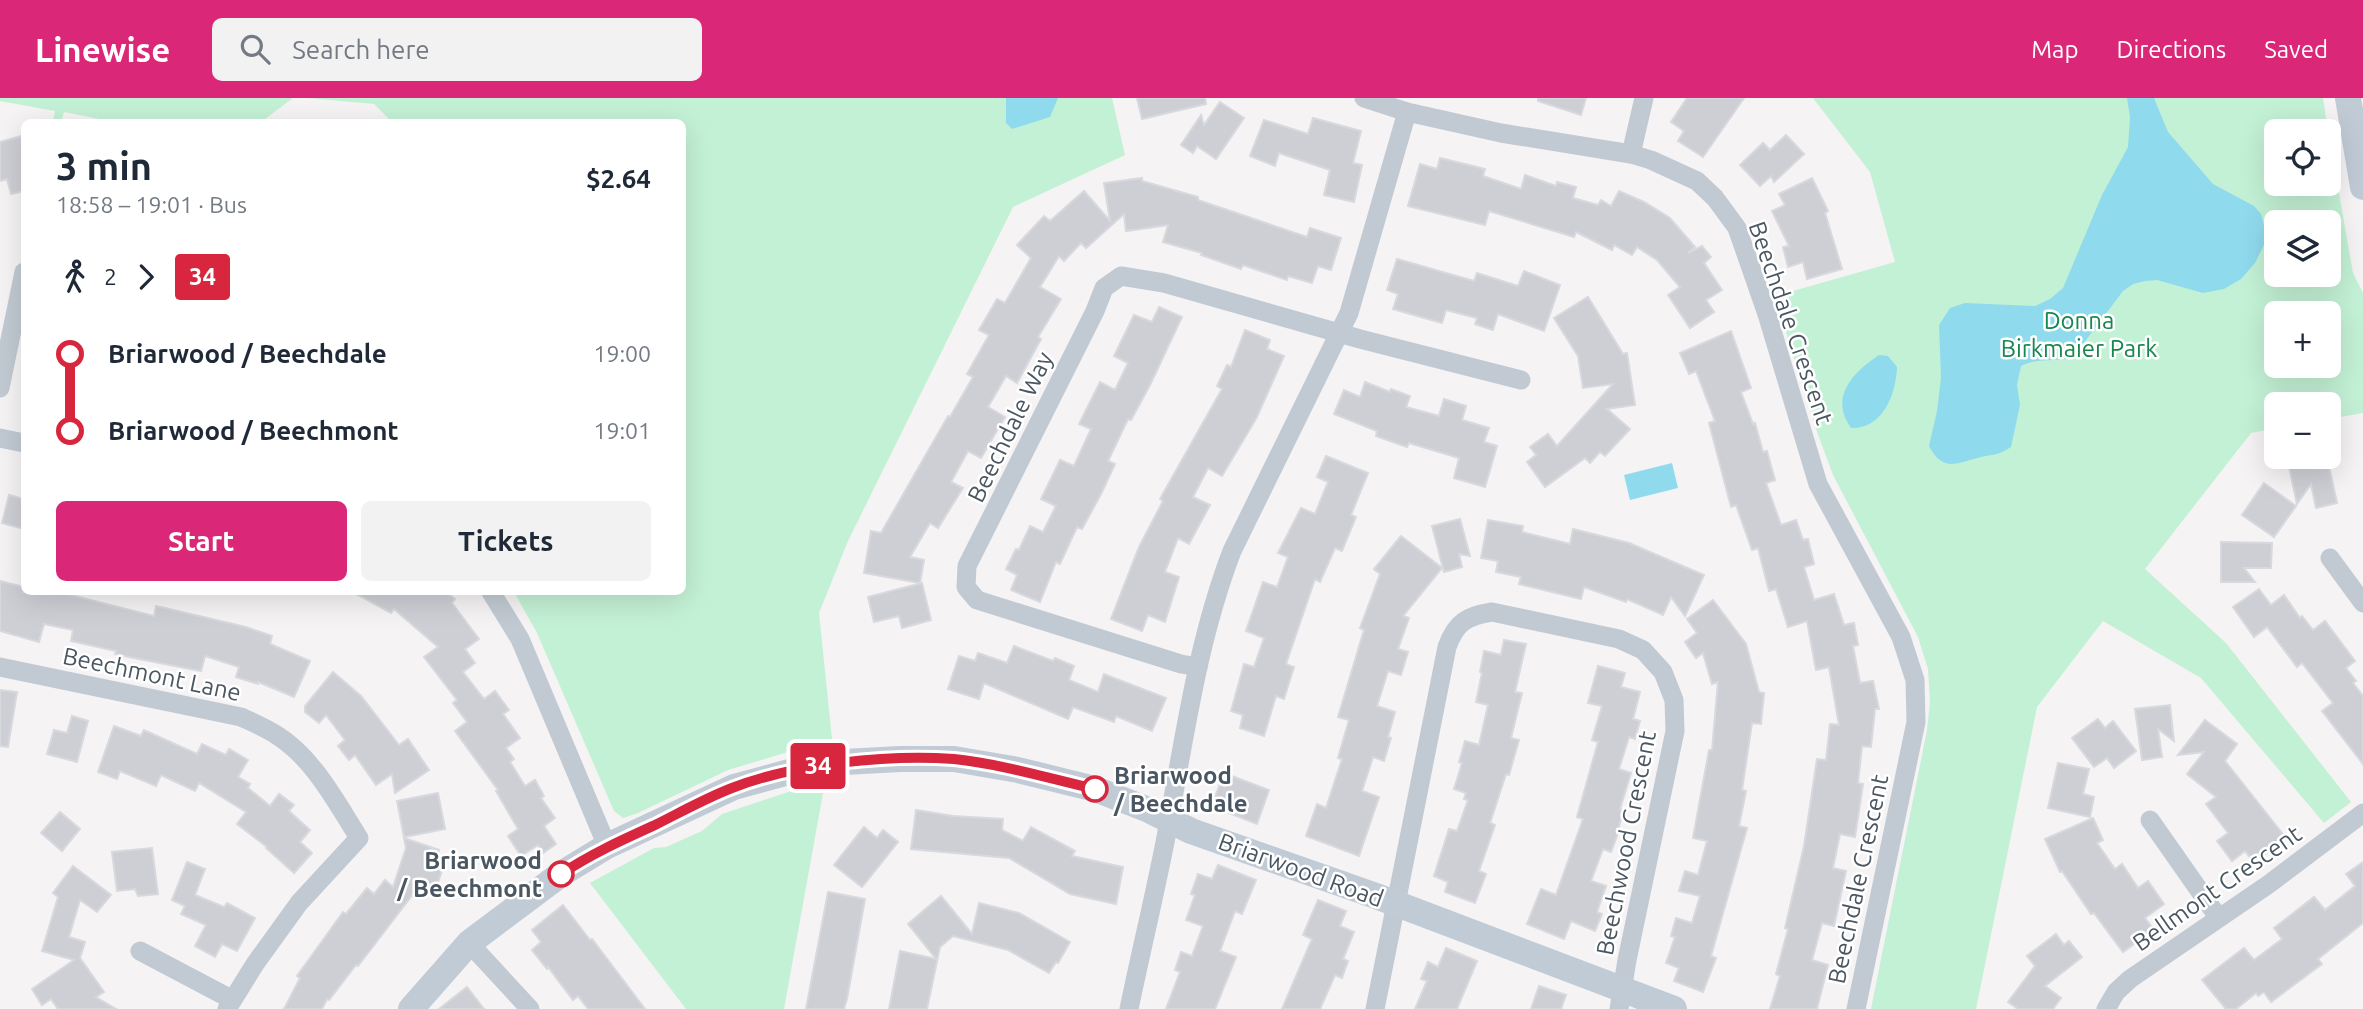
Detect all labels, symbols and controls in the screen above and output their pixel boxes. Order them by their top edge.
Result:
search box [212,18,702,81]
icon: search [236,30,274,68]
text: Linewise [35,31,170,68]
text: Search here [292,35,430,64]
text: Map [2031,36,2078,63]
text: Directions [2116,36,2226,63]
text: Saved [2264,36,2328,63]
map controls [2264,119,2341,469]
button: locate [2264,119,2341,196]
text: 3 min [56,145,152,187]
text: $2.64 [586,164,651,193]
text: 18:58 – 19:01 · Bus [56,192,247,217]
button: layers [2264,210,2341,287]
street label: Beechdale Crescent [1744,218,1839,429]
icon: walk [56,258,94,296]
icon: forward [127,258,165,296]
text: 34 [189,263,216,290]
text: 2 [104,264,117,289]
button: + [2264,301,2341,378]
park label: Donna Birkmaier Park [2001,307,2157,362]
text: Briarwood / Beechdale [108,339,387,368]
text: 19:00 [593,341,651,366]
street label: Beechdale Way [962,347,1058,506]
button: − [2264,392,2341,469]
text: Briarwood / Beechmont [108,416,399,445]
text: 19:01 [593,418,651,443]
button: Start [56,501,347,581]
button: Tickets [361,501,651,581]
street label: Beechmont Lane [60,642,244,706]
street label: Beechwood Crescent [1591,728,1661,957]
line badge: 34 [786,743,850,789]
text: 34 [804,752,832,779]
place label: Briarwood / Beechdale [1113,762,1248,817]
street label: Beechdale Crescent [1823,772,1893,986]
marker: Briarwood / Beechdale [1082,776,1108,802]
street label: Bellmont Crescent [2128,819,2307,956]
street label: Briarwood Road [1215,828,1387,912]
place label: Briarwood / Beechmont [396,847,542,902]
marker: Briarwood / Beechmont [548,861,574,887]

